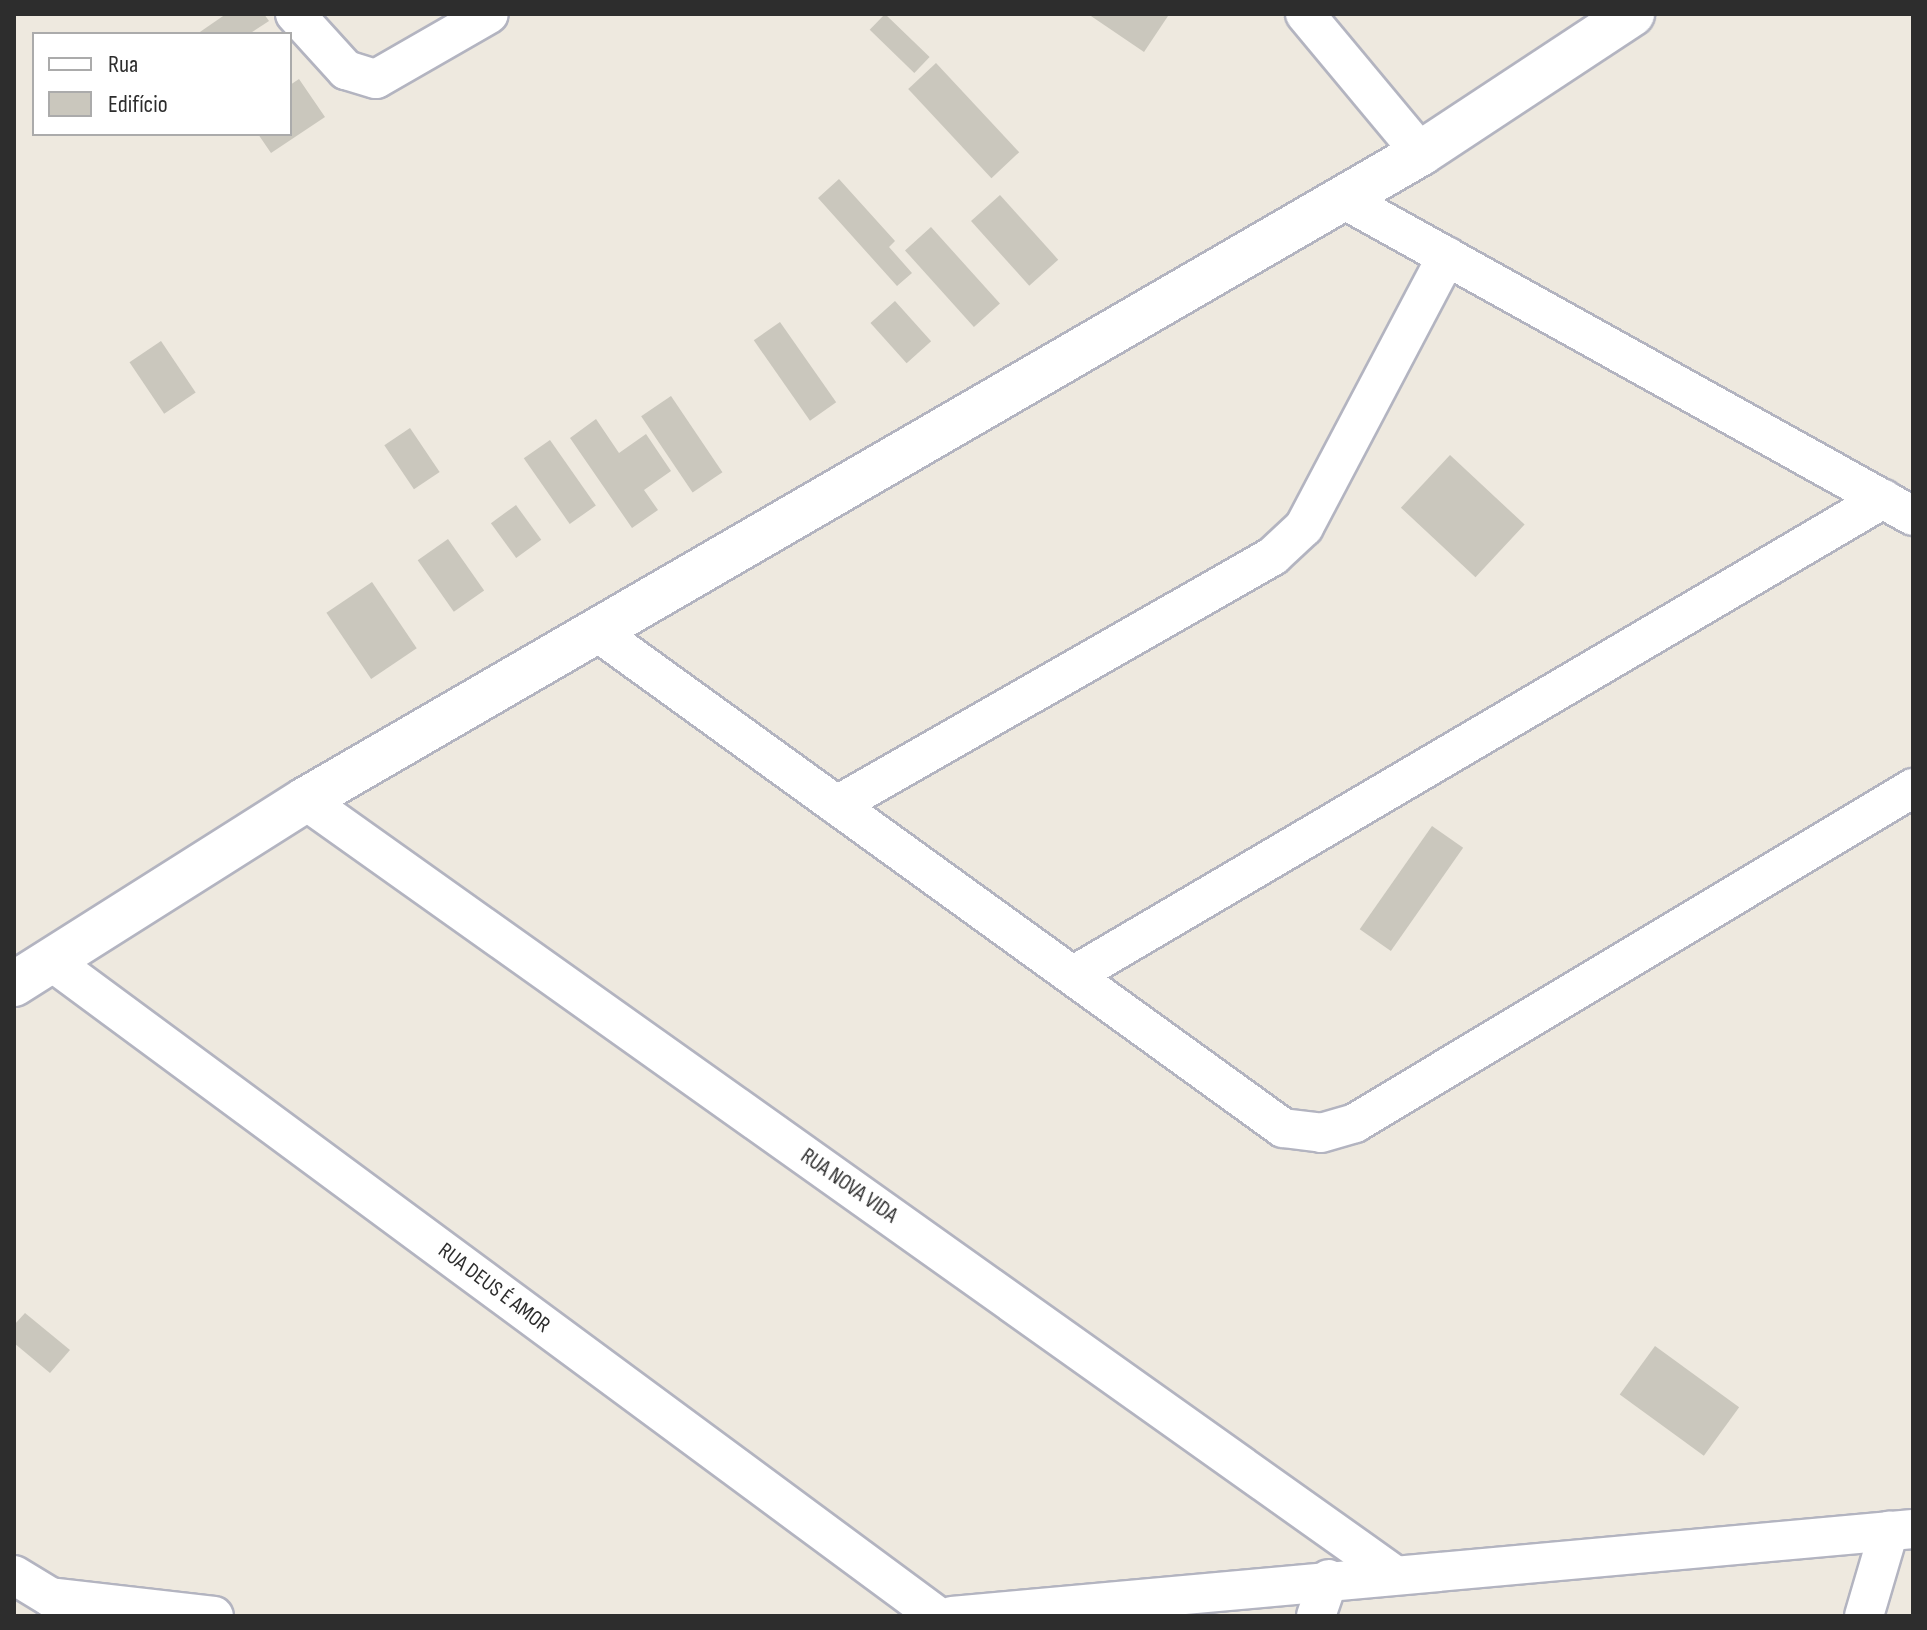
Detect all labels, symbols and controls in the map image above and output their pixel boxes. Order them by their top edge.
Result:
legend [32,32,292,136]
text: Rua [108,50,138,79]
text: Edifício [108,90,168,119]
street label: RUA NOVA VIDA [796,1143,902,1229]
street label: RUA DEUS É AMOR [433,1237,555,1339]

